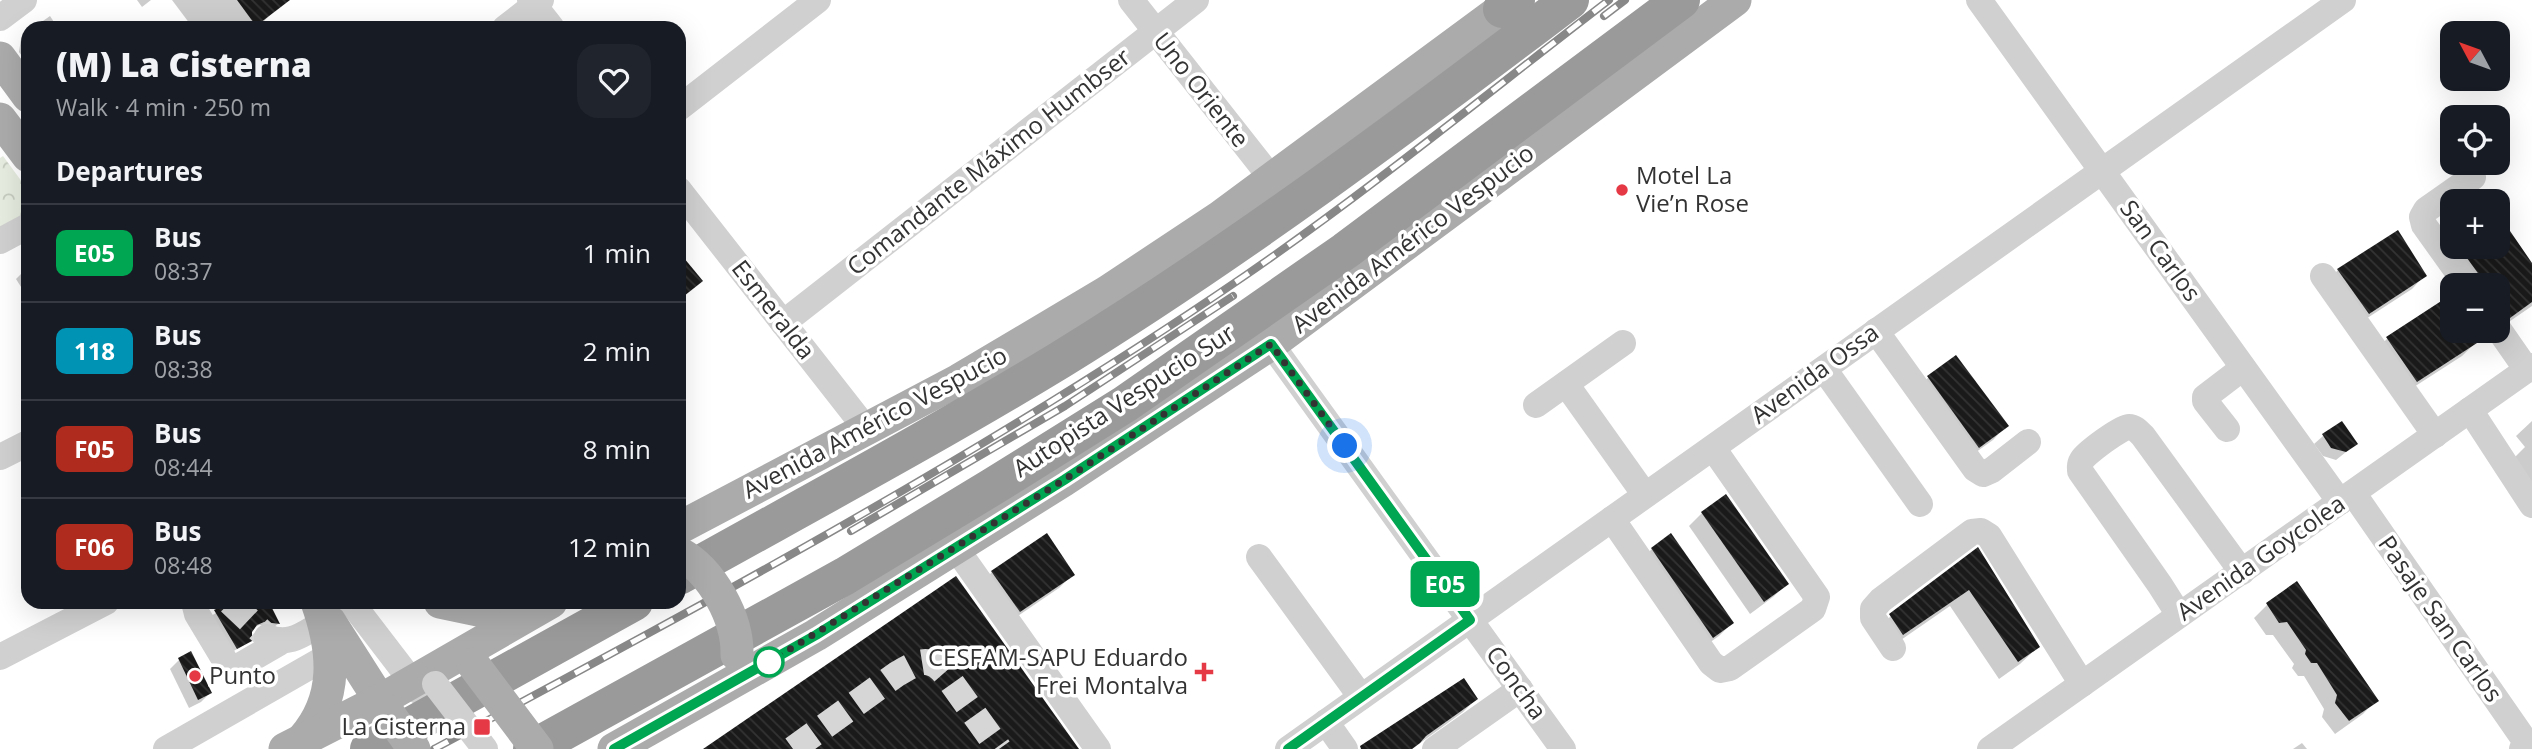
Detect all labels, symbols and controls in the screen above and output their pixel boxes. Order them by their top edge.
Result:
north arrow [2440,21,2510,91]
map controls [2440,21,2510,343]
street label: Uno Oriente [1147,25,1258,153]
street label: Comandante Máximo Humbser [839,40,1137,282]
text: (M) La Cisterna [56,42,311,87]
button: heart [577,44,651,118]
text: Walk · 4 min · 250 m [56,91,271,123]
button: locate [2440,105,2510,175]
street label: Avenida Américo Vespucio [1284,136,1540,340]
text: Departures [56,153,203,189]
place label: Motel La Vie’n Rose [1636,158,1749,219]
marker: Motel La Vie’n Rose [1614,182,1630,198]
button: + [2440,189,2510,259]
street label: San Carlos [2113,193,2209,307]
text: Bus [154,219,201,255]
text: 1 min [583,235,651,271]
text: E05 [74,236,115,269]
street label: Esmeralda [725,253,823,366]
text: 08:37 [154,255,213,287]
button: − [2440,273,2510,343]
street label: Avenida Ossa [1744,315,1885,430]
street label: Autopista Vespucio Sur [1006,316,1240,484]
text: Bus [154,317,201,353]
text: 2 min [583,333,651,369]
text: 118 [74,334,115,367]
street label: Avenida Américo Vespucio [736,338,1012,506]
text: 08:38 [154,353,213,385]
text: Bus [154,415,201,451]
your location [1327,428,1362,463]
text: 8 min [583,431,651,467]
text: F05 [74,432,115,465]
text: 08:44 [154,451,213,483]
street label: Avenida Goycolea [2169,486,2351,627]
text: Bus [154,513,201,549]
street label: Pasaje San Carlos [2372,528,2511,708]
text: 12 min [568,529,651,565]
text: F06 [74,530,115,563]
text: 08:48 [154,549,213,581]
line badge: E05 [1405,561,1485,607]
text: E05 [1425,567,1465,600]
street label: Concha [1479,639,1555,726]
place label: CESFAM-SAPU Eduardo Frei Montalva [928,640,1188,701]
unlabelled marker [754,647,784,677]
place label: Punto [209,658,276,691]
marker: CESFAM-SAPU Eduardo Frei Montalva [1194,662,1214,682]
marker: Punto [187,668,203,684]
place label: La Cisterna [341,709,466,742]
marker: La Cisterna [472,717,492,737]

